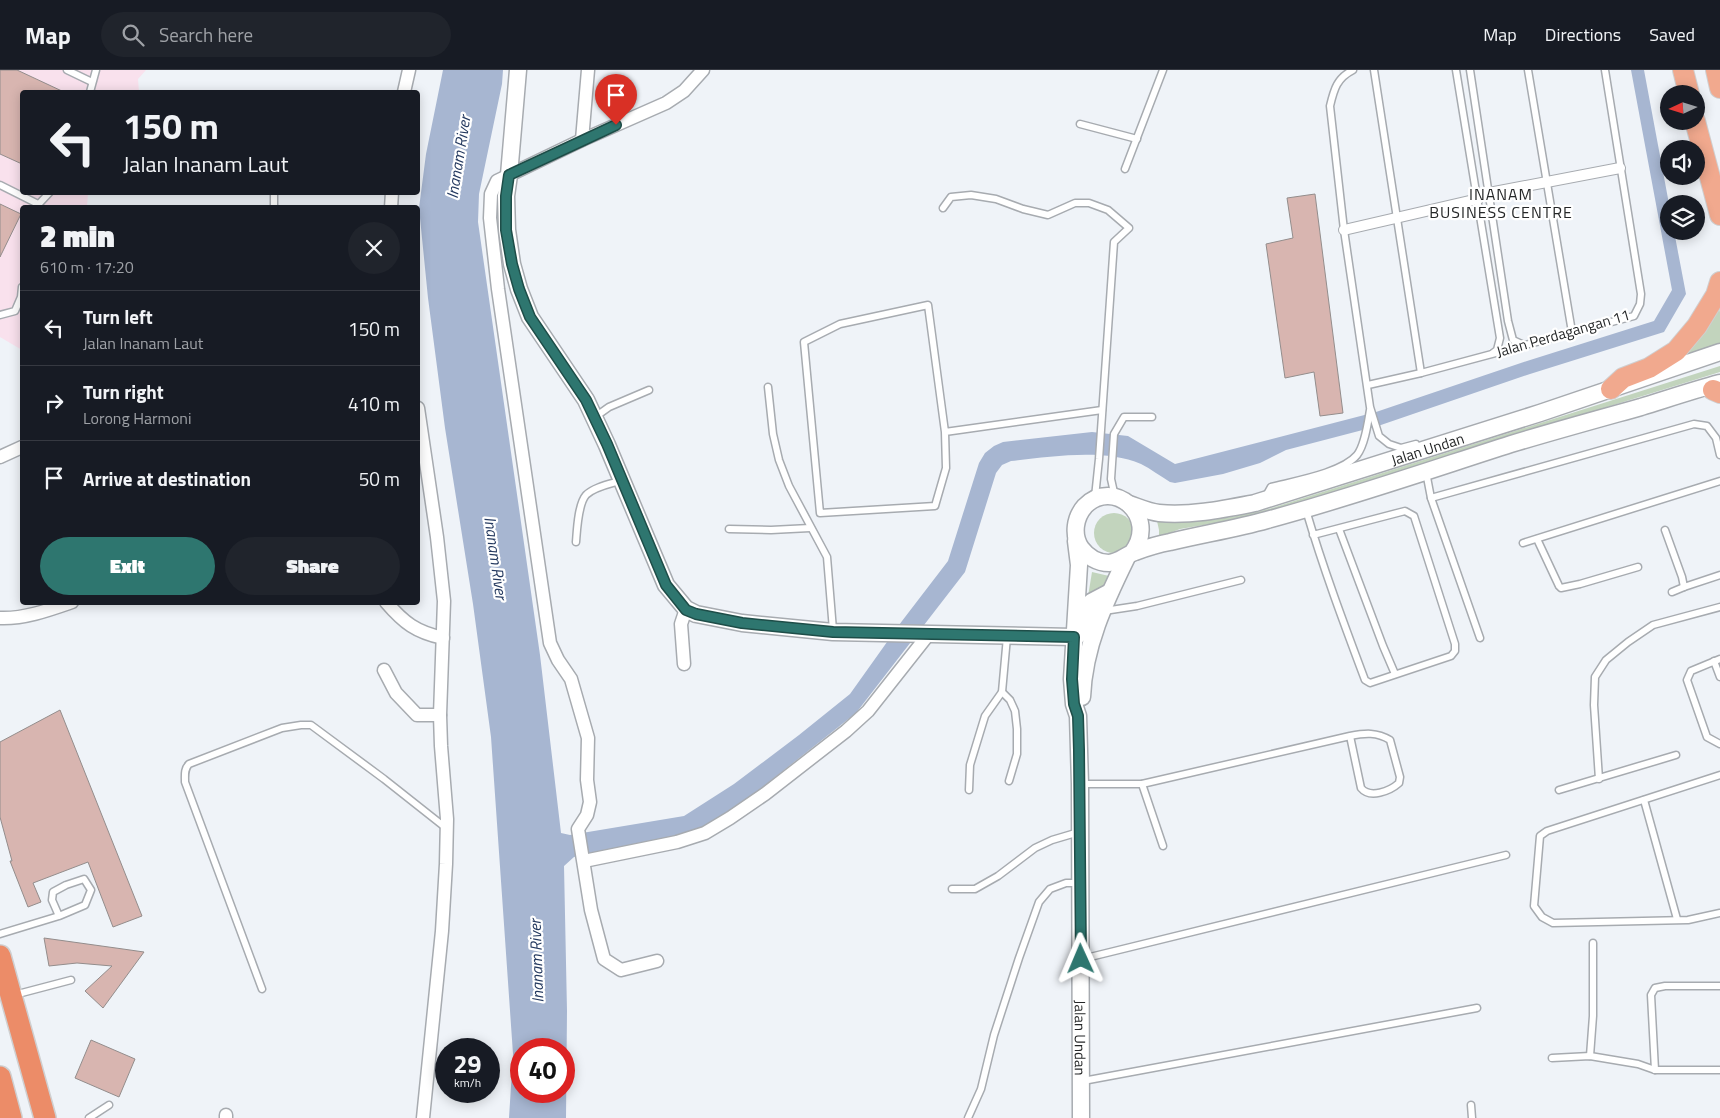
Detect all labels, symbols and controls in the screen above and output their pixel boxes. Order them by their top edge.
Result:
search box [101,12,451,57]
text: Map [25,17,71,53]
text: Search here [159,20,253,49]
icon: search [119,21,147,49]
text: Map [1483,21,1517,48]
text: Directions [1545,21,1621,48]
text: Saved [1649,21,1695,48]
pin [595,74,637,125]
icon: arrive [602,81,630,109]
north arrow [1660,85,1705,130]
map controls [1660,85,1705,240]
text: 150 m [123,99,219,153]
icon: left [40,110,105,175]
water label: Inanam River [440,112,477,200]
button: sound [1660,140,1705,185]
text: Jalan Inanam Laut [123,147,288,181]
district label: INANAM BUSINESS CENTRE [1429,182,1573,224]
button: layers [1660,195,1705,240]
text: 2 min [40,213,115,259]
button: close [348,222,400,274]
text: 610 m · 17:20 [40,255,134,279]
text: Turn left [83,302,153,331]
street label: Jalan Perdagangan 11 [1494,303,1632,363]
icon: left [40,314,68,342]
text: 150 m [348,314,400,343]
text: Jalan Inanam Laut [83,331,203,355]
text: Turn right [83,377,164,406]
icon: right [40,389,68,417]
text: 410 m [348,389,400,418]
text: Lorong Harmoni [83,406,191,430]
street label: Jalan Undan [1388,426,1467,471]
icon: arrive [40,464,68,492]
text: Arrive at destination [83,464,251,493]
text: 50 m [359,464,400,493]
water label: Inanam River [478,515,514,603]
button: Exit [40,537,215,595]
button: Share [225,537,400,595]
water label: Inanam River [522,917,549,1003]
position arrow [1054,932,1106,984]
street label: Jalan Undan [1069,1000,1092,1076]
speed limit sign: 40 [510,1038,575,1103]
text: 29 [453,1045,482,1083]
text: km/h [454,1073,481,1092]

